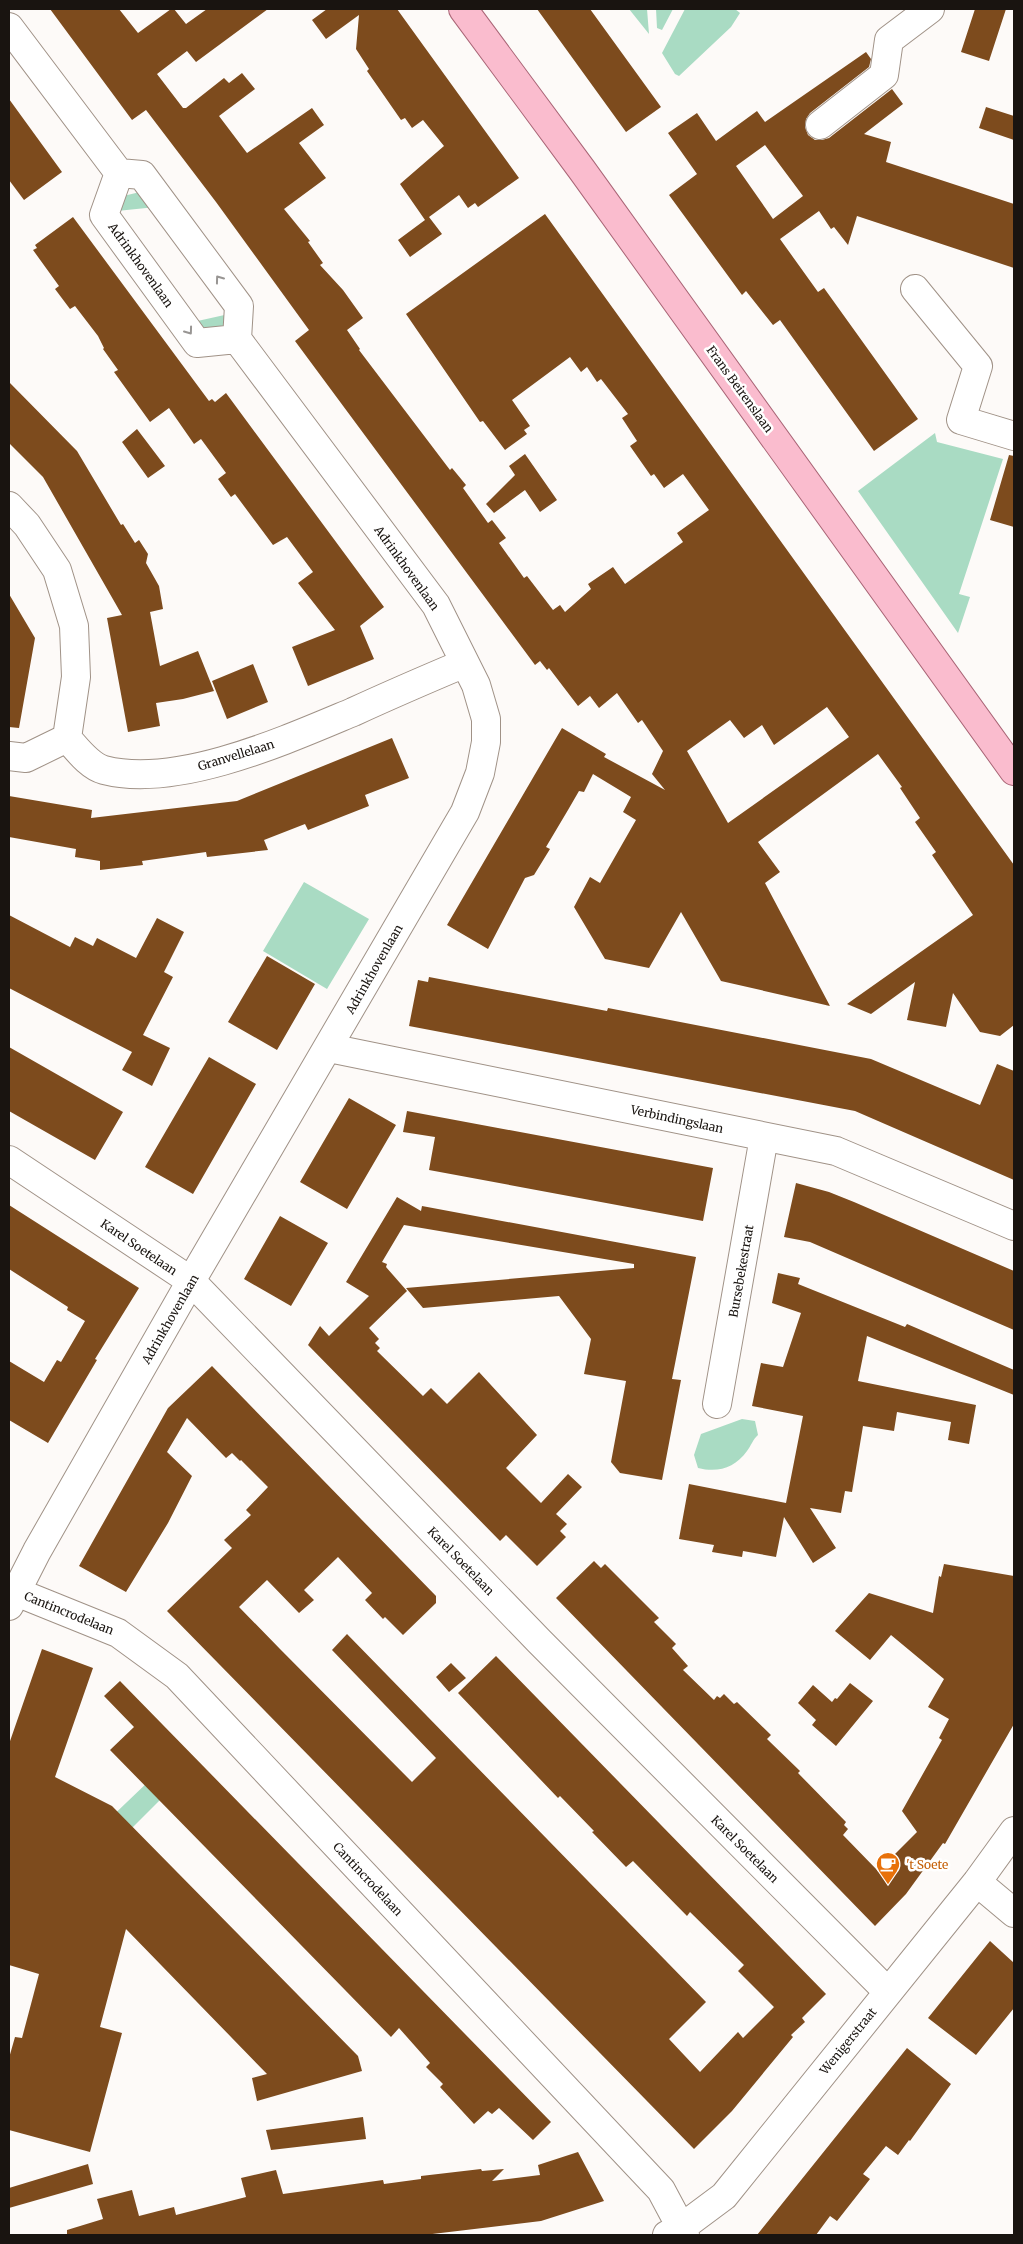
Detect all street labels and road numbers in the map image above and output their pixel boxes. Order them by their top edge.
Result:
street label: Adrinkhovenlaan [105,219,177,310]
street label: Frans Beirenslaan [703,343,777,435]
street label: Adrinkhovenlaan [371,522,443,613]
street label: Granvellelaan [196,736,276,774]
street label: Adrinkhovenlaan [342,922,406,1017]
street label: Verbindingslaan [628,1102,725,1136]
street label: Karel Soetelaan [98,1216,180,1278]
street label: Bursebekestraat [725,1223,757,1318]
street label: Adrinkhovenlaan [138,1272,202,1367]
street label: Karel Soetelaan [425,1524,497,1598]
street label: Cantincrodelaan [22,1588,116,1638]
street label: Karel Soetelaan [708,1812,782,1886]
street label: Cantincrodelaan [330,1839,406,1919]
street label: Wenigerstraat [816,2004,880,2078]

